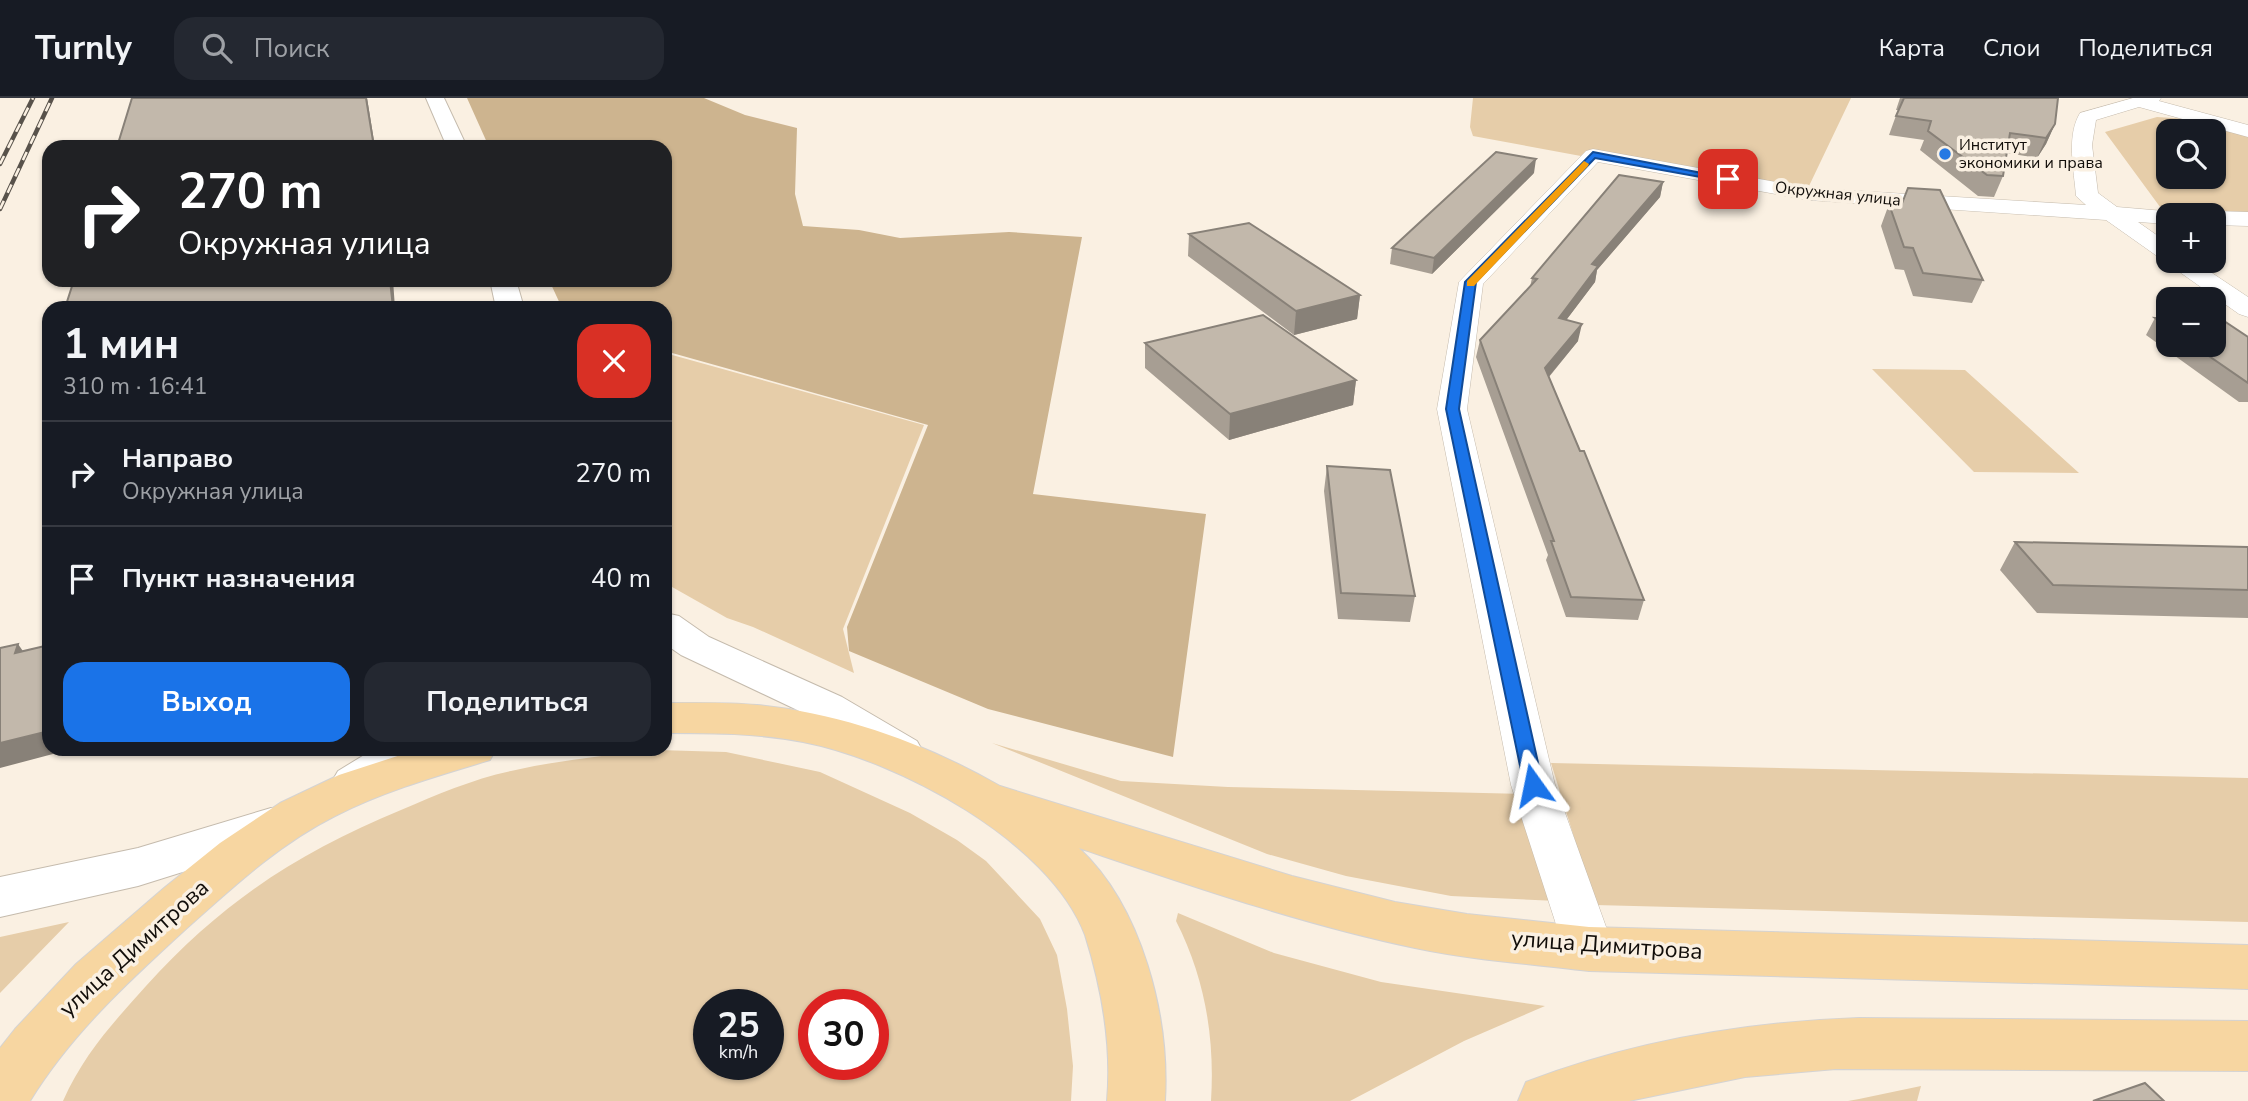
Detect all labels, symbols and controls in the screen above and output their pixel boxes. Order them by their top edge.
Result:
search box [174,17,664,80]
text: Turnly [35,26,132,71]
icon: search [198,29,236,67]
text: Поиск [254,31,329,66]
text: Карта [1879,32,1945,64]
text: Слои [1983,32,2040,64]
text: Поделиться [2078,32,2213,64]
map controls [2156,119,2226,357]
button: search [2156,119,2226,189]
place label: Институт экономики и права [1959,134,2103,174]
marker: Институт экономики и права [1937,146,1953,162]
pin [1698,149,1758,209]
text: 270 m [178,158,322,225]
icon: arrive [1709,160,1747,198]
icon: right [63,168,154,259]
street label: Окружная улица [1774,176,1902,212]
button: + [2156,203,2226,273]
text: Окружная улица [178,222,431,265]
button: − [2156,287,2226,357]
text: 1 мин [63,316,179,373]
button: close [577,324,651,398]
text: 310 m · 16:41 [63,371,208,402]
text: Направо [122,441,233,476]
icon: right [63,455,101,493]
text: 270 m [575,456,651,491]
text: Окружная улица [122,476,304,507]
icon: arrive [63,560,101,598]
text: Пункт назначения [122,561,355,596]
text: 40 m [591,561,651,596]
button: Выход [63,662,350,742]
button: Поделиться [364,662,651,742]
position arrow [1496,748,1570,822]
street label: улица Димитрова [52,872,216,1024]
street label: улица Димитрова [1510,923,1704,967]
speed limit sign: 30 [798,989,889,1080]
text: 25 [717,1002,760,1049]
text: km/h [719,1040,758,1064]

